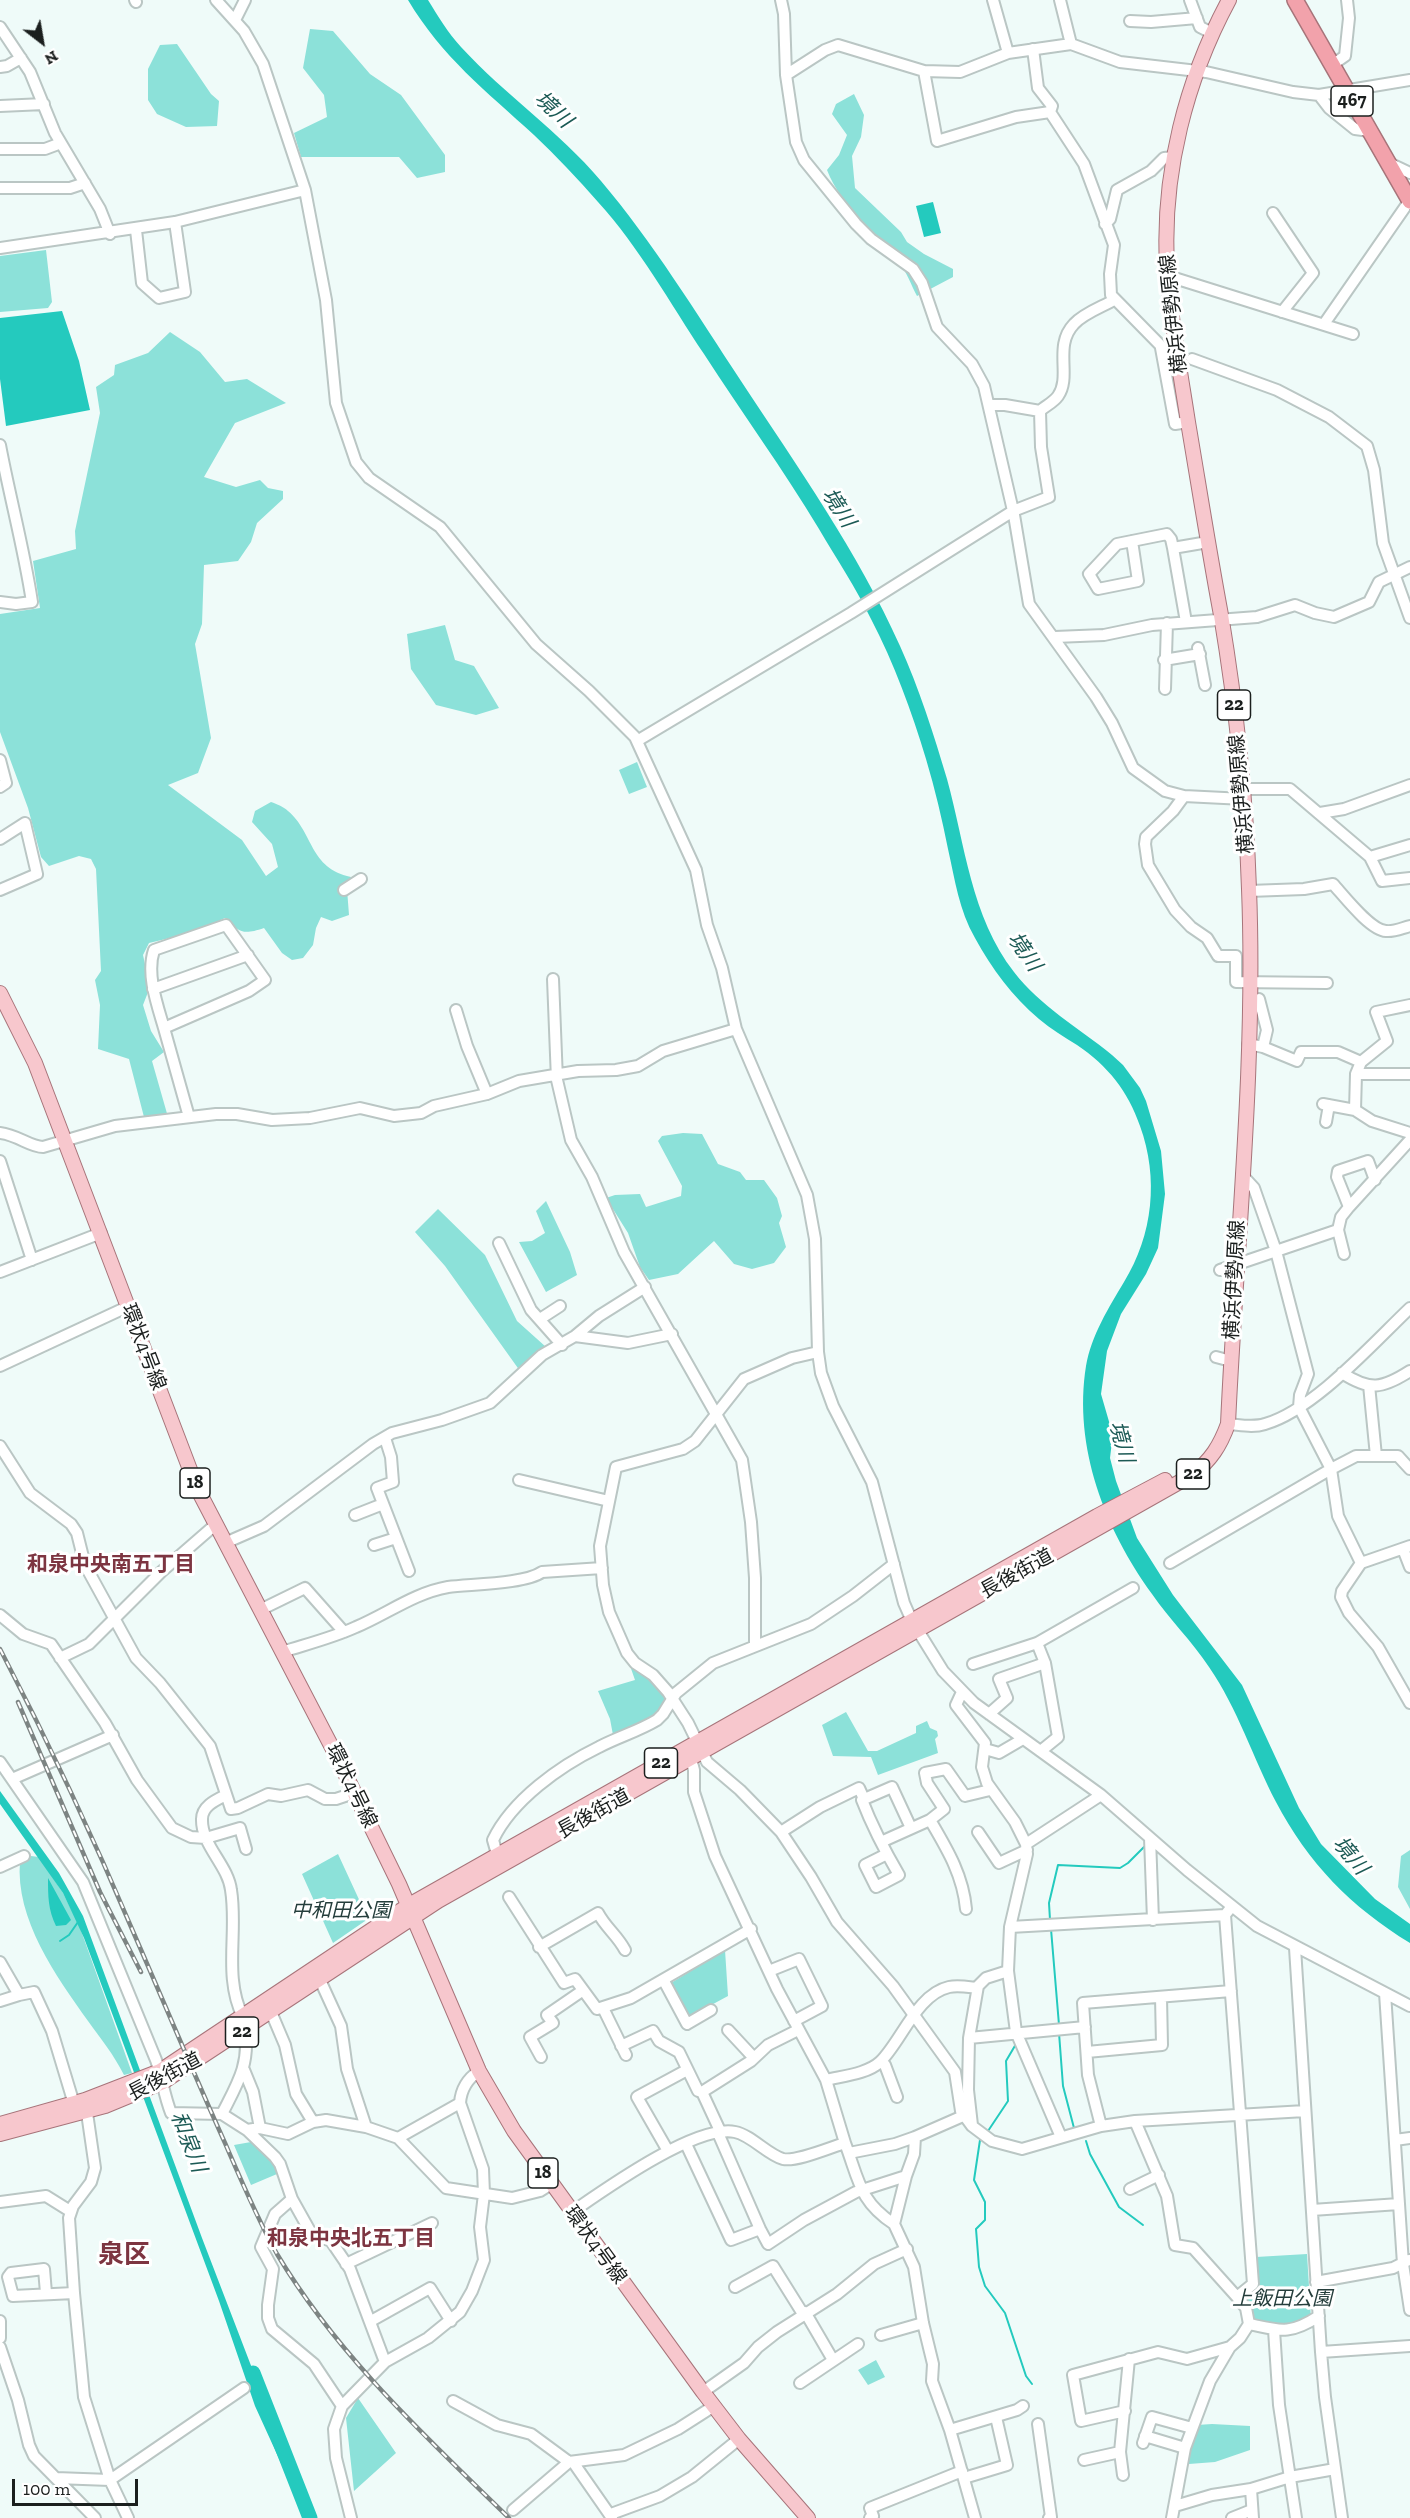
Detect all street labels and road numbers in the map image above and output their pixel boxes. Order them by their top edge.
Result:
road number: 467 [1331,86,1373,116]
street label: 横浜伊勢原線 [1156,253,1192,375]
road number: 22 [1218,690,1250,720]
street label: 横浜伊勢原線 [1225,733,1259,855]
street label: 横浜伊勢原線 [1220,1219,1250,1341]
street label: 環状4号線 [116,1300,170,1394]
road number: 22 [1176,1459,1210,1489]
road number: 18 [180,1468,210,1498]
street label: 長後街道 [976,1544,1058,1604]
street label: 環状4号線 [320,1740,382,1832]
road number: 22 [644,1748,678,1778]
street label: 長後街道 [553,1784,635,1844]
road number: 22 [226,2017,258,2047]
street label: 長後街道 [124,2048,206,2106]
road number: 18 [528,2158,558,2188]
street label: 環状4号線 [559,2201,631,2289]

